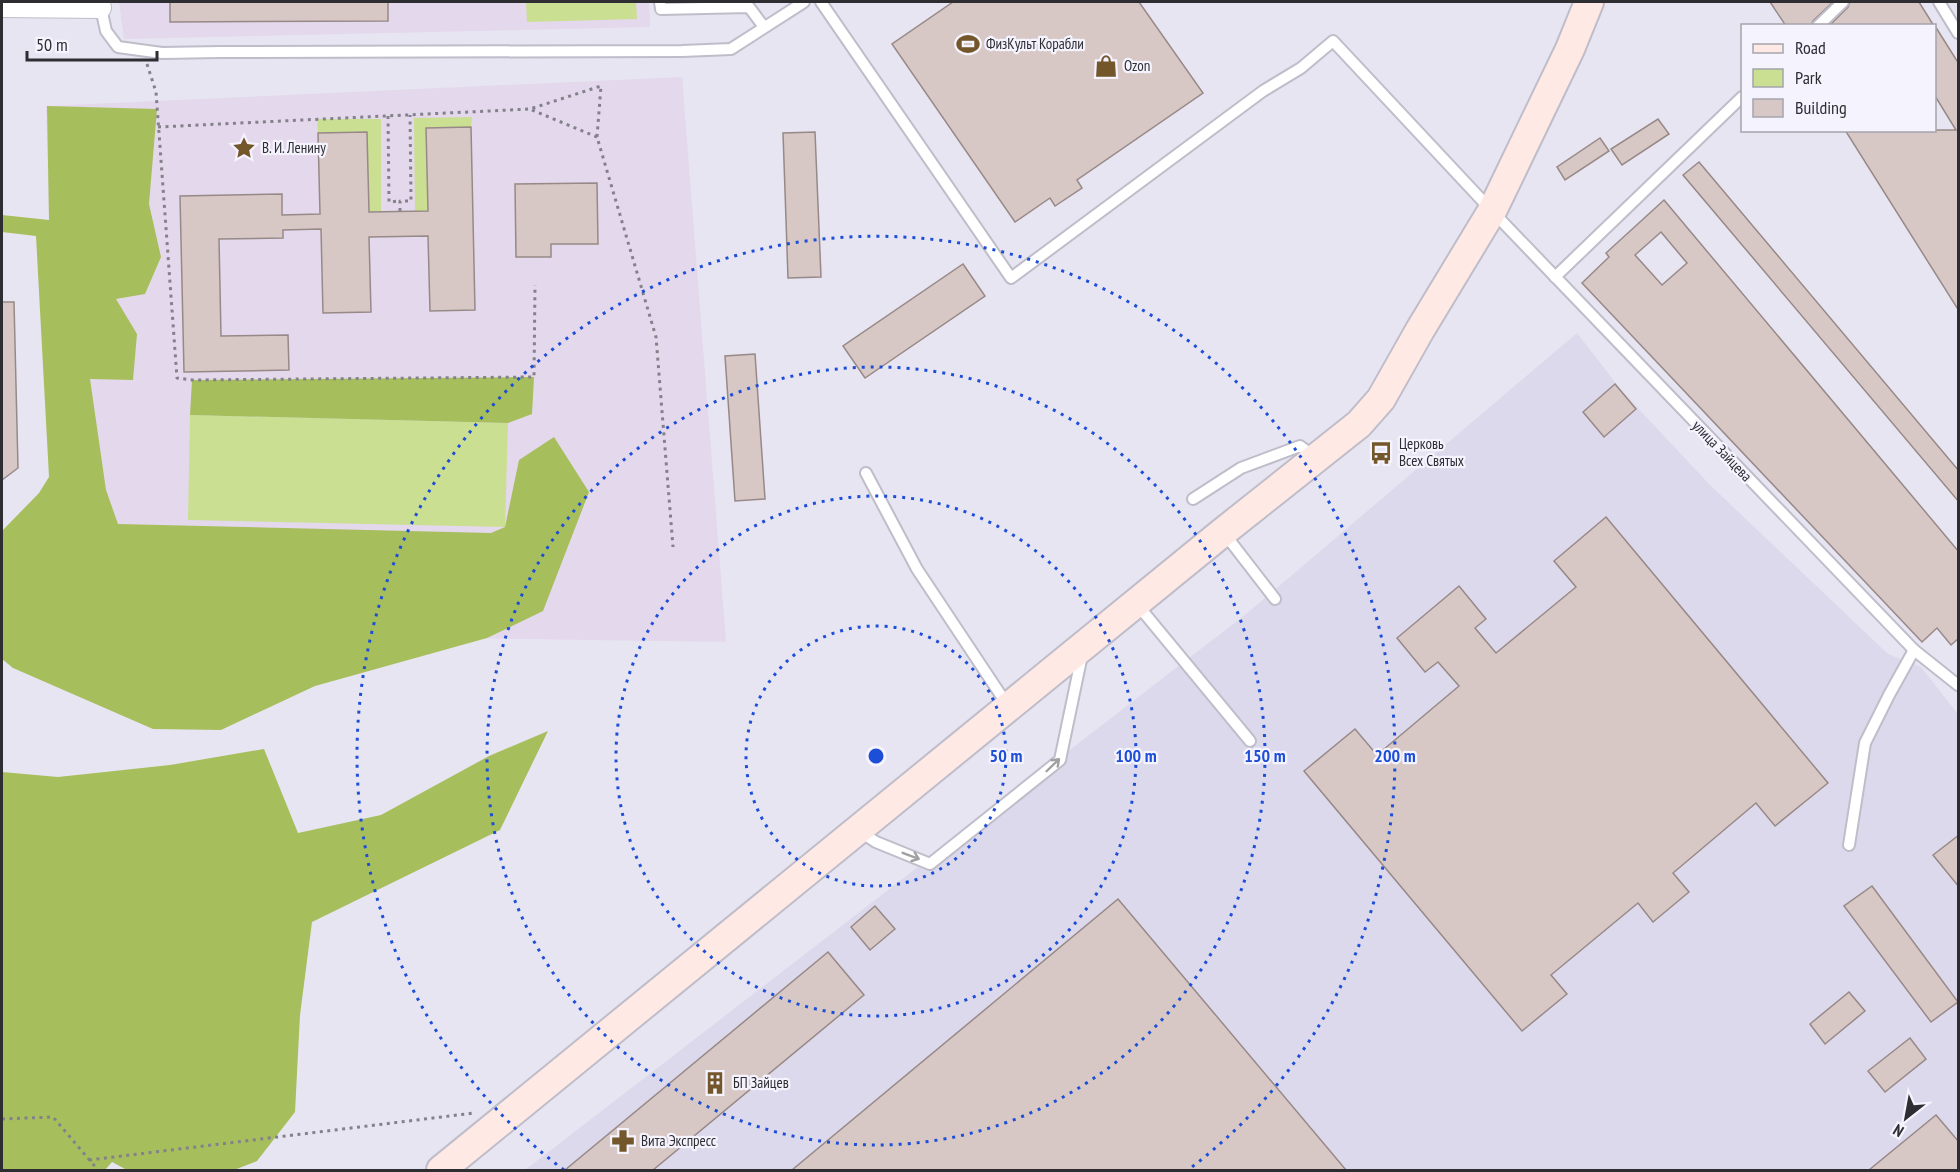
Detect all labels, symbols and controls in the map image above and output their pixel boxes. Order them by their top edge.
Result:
scale bar [27,24,158,62]
legend [1741,24,1936,132]
sports icon: ФизКульт Корабли [955,31,981,57]
text: 50 m [36,33,68,56]
place label: ФизКульт Корабли [986,34,1084,53]
text: Road [1795,36,1826,59]
shop icon: Ozon [1093,53,1119,79]
place label: Ozon [1124,56,1150,75]
text: Park [1795,66,1822,89]
text: Building [1795,96,1847,119]
place icon: В. И. Ленину [231,135,257,161]
place label: В. И. Ленину [262,138,326,157]
street label: улица Зайцева [1688,416,1756,485]
place label: Церковь Всех Святых [1399,434,1464,470]
bus stop icon: Церковь Всех Святых [1368,440,1394,466]
text: 50 m [990,744,1022,767]
text: 100 m [1115,744,1157,767]
text: 150 m [1244,744,1286,767]
text: 200 m [1374,744,1416,767]
centre of rings [866,746,886,766]
one-way arrow [1046,758,1061,772]
one-way arrow [901,851,920,862]
building icon: БП Зайцев [702,1070,728,1096]
place label: БП Зайцев [733,1073,789,1092]
north arrow [1876,1088,1936,1148]
text: N [1889,1120,1907,1142]
pharmacy icon: Вита Экспресс [610,1128,636,1154]
place label: Вита Экспресс [641,1131,717,1150]

